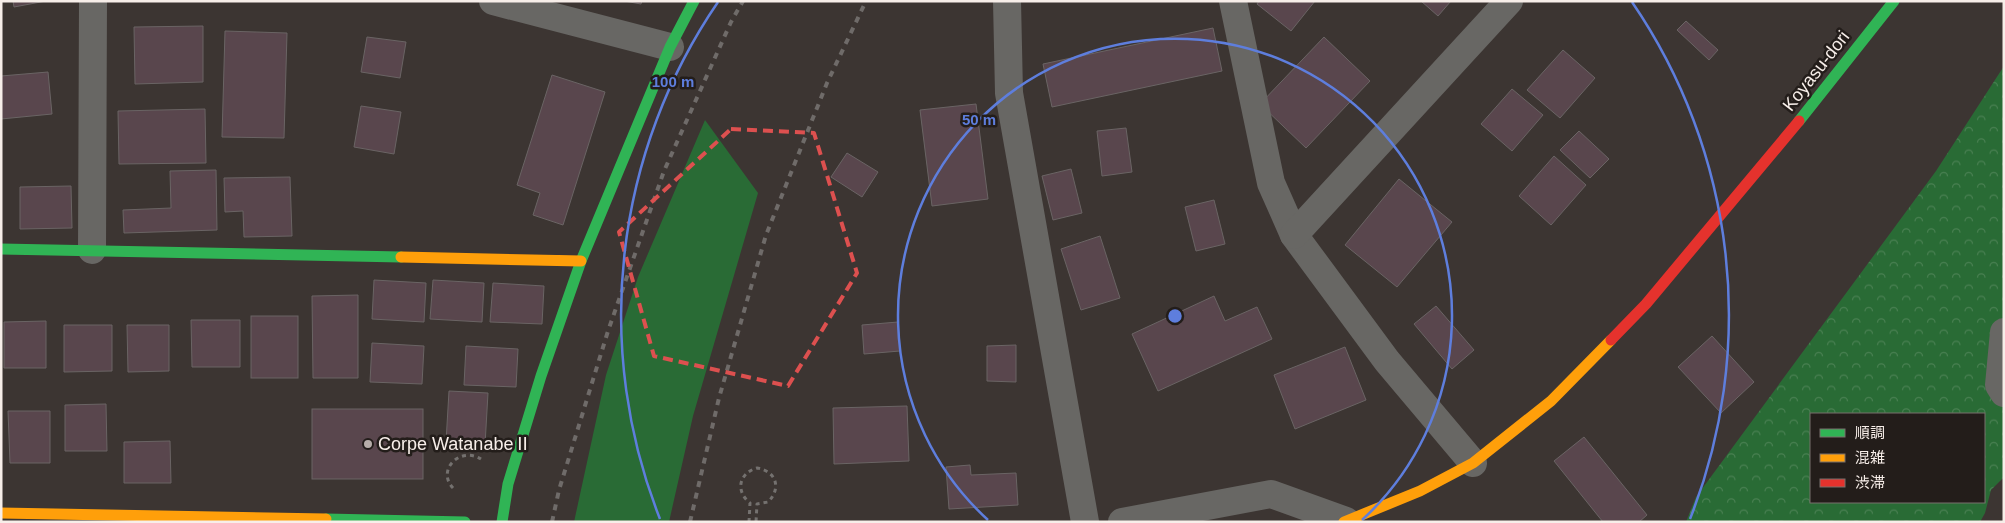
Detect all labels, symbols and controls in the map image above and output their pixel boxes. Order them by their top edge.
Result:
street label: Koyasu-dori [1779,27,1853,115]
text: 100 m [652,73,694,90]
text: 50 m [962,111,996,128]
centre of rings [1166,307,1184,325]
legend [1810,413,1985,503]
text: 順調 [1855,424,1885,441]
place label: Corpe WatanabeⅡ [378,434,531,454]
marker: Corpe WatanabeⅡ [362,438,374,450]
text: 混雑 [1855,449,1885,466]
text: 渋滞 [1855,474,1885,491]

